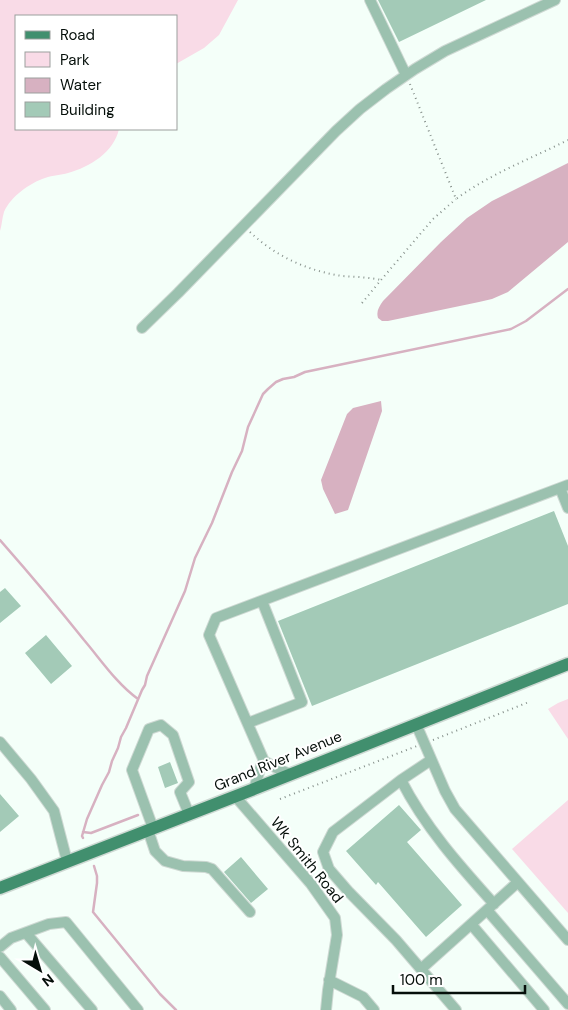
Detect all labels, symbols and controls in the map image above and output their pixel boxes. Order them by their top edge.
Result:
legend [15,15,178,130]
text: Road [60,25,95,45]
text: Park [60,50,90,70]
text: Water [60,75,102,95]
text: Building [60,100,115,120]
street label: Grand River Avenue [211,726,345,796]
street label: Wk Smith Road [266,813,348,907]
north arrow [15,945,65,995]
scale bar [393,962,526,994]
text: N [38,970,58,990]
text: 100 m [400,970,443,990]

